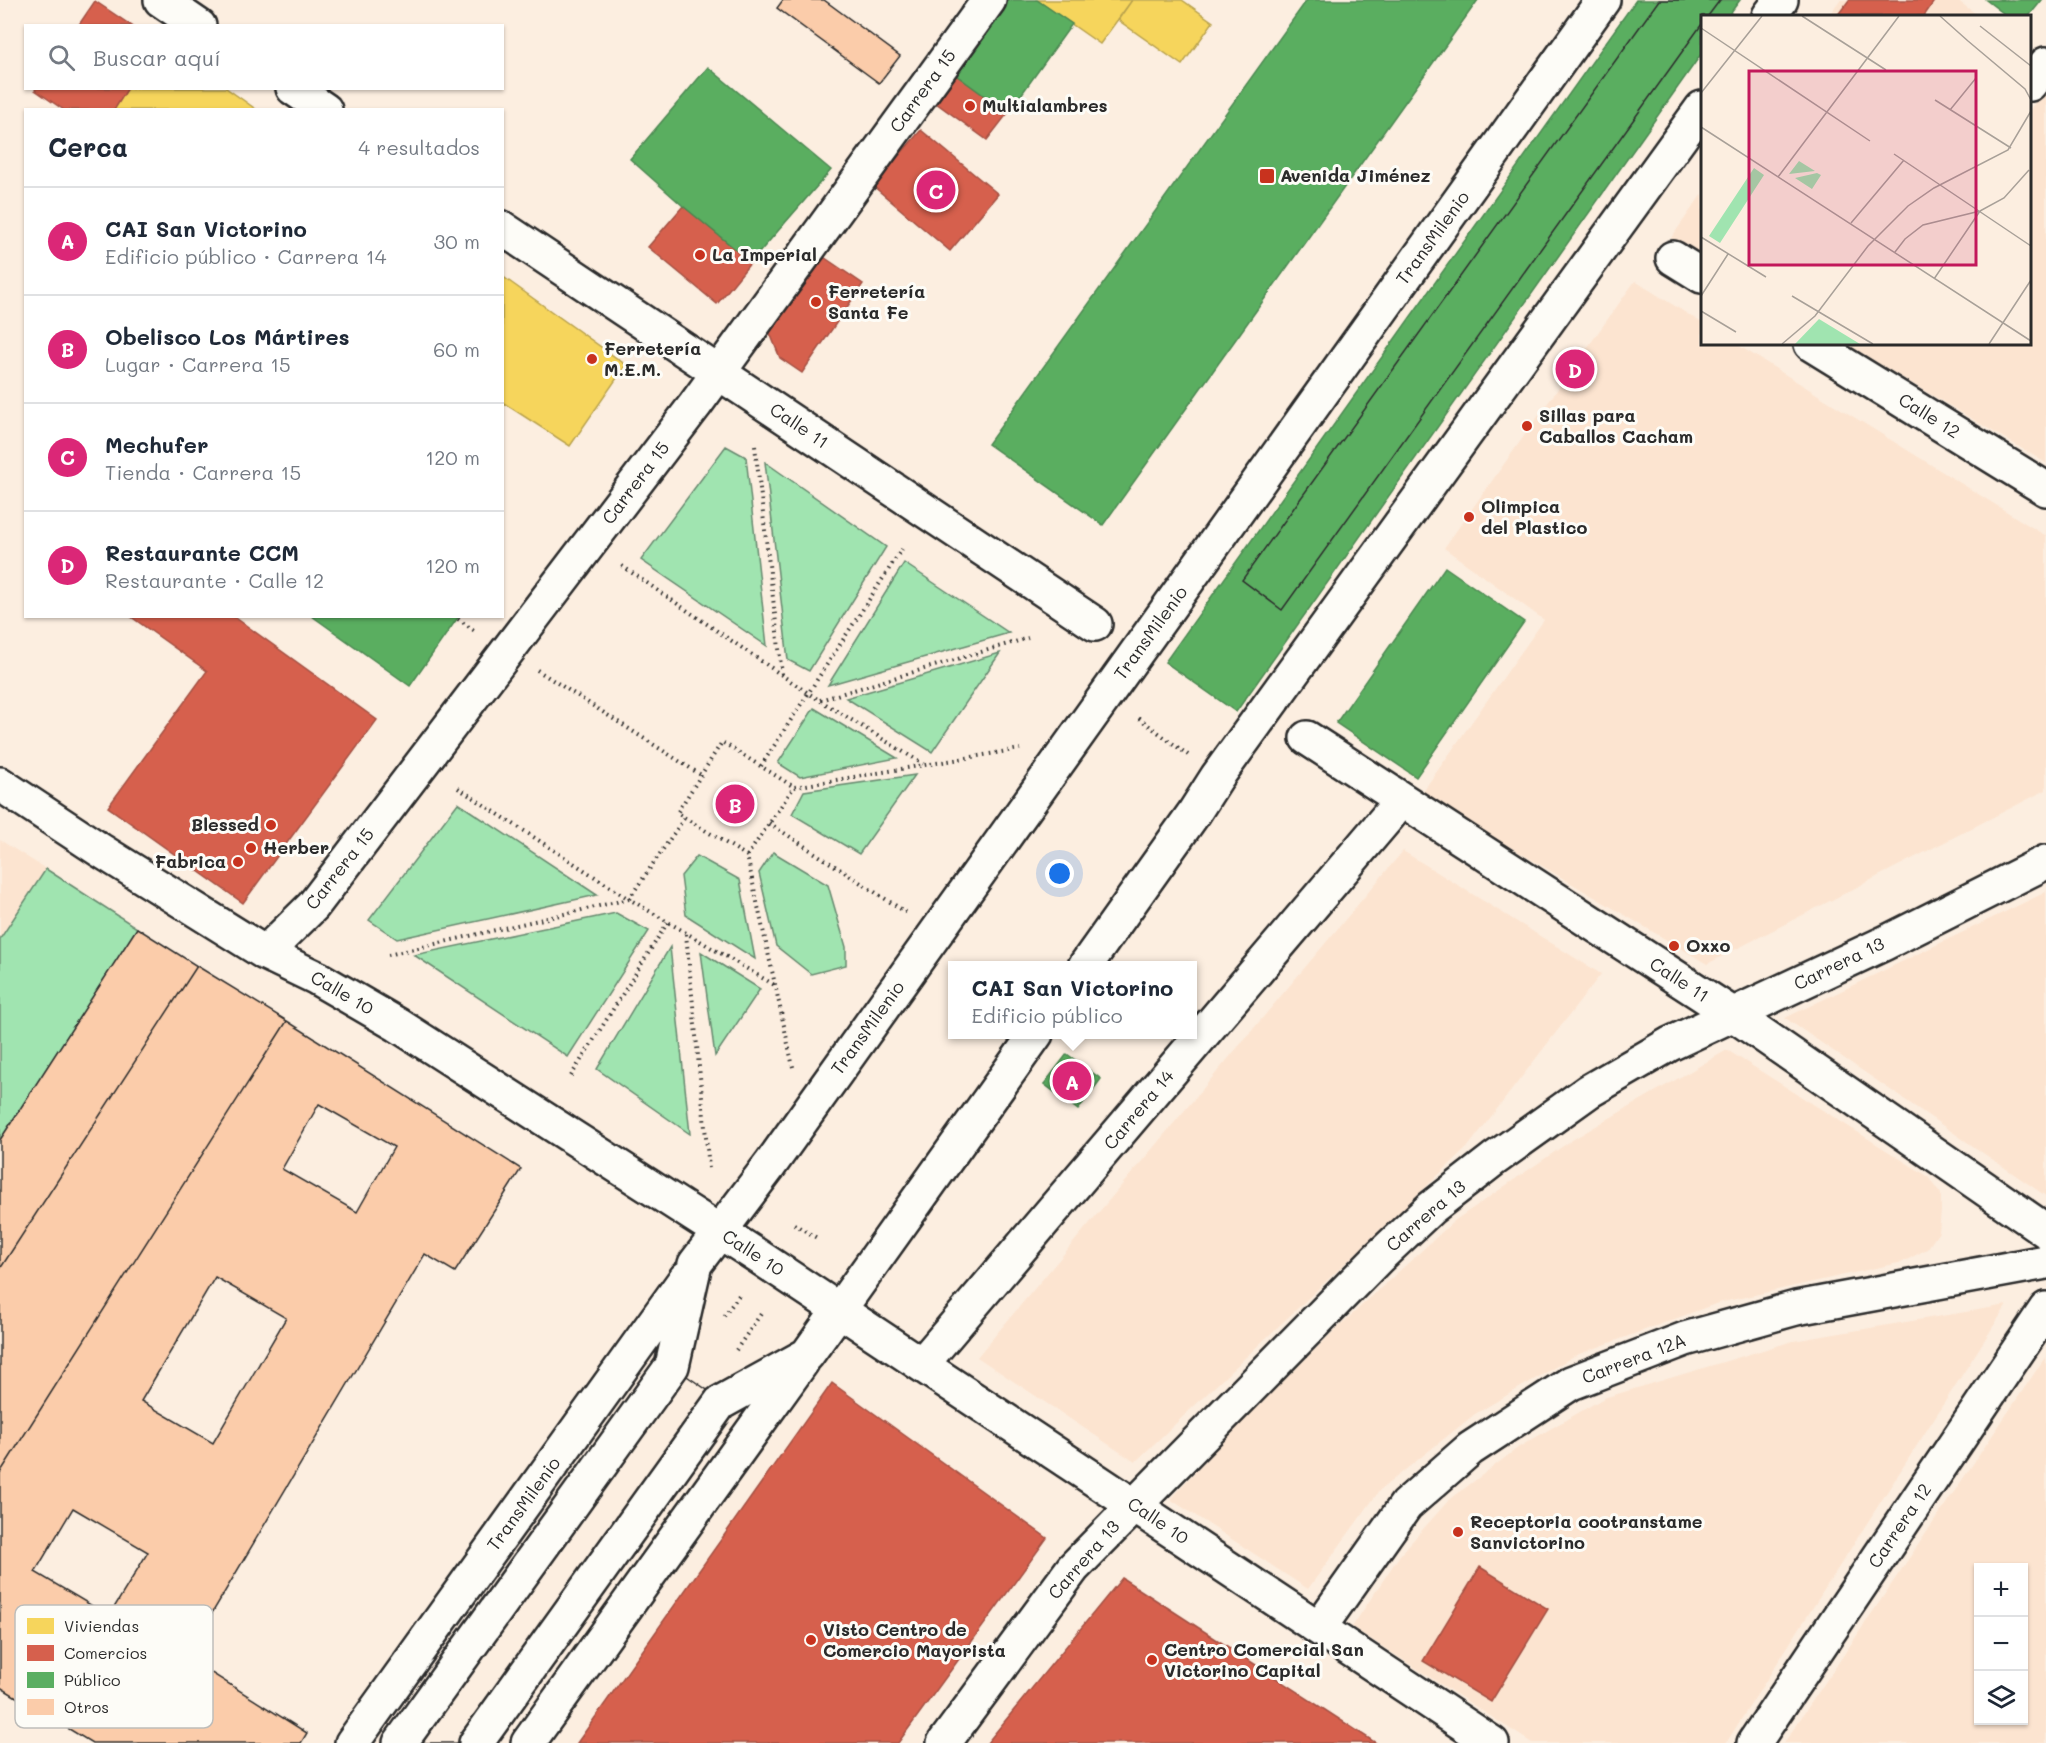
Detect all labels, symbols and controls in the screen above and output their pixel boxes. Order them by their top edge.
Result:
inset map [1701,15,2031,345]
search box [24,24,504,90]
icon: search [45,41,78,74]
text: Buscar aquí [93,43,221,72]
street label: Carrera 15 [884,44,961,137]
place label: Multialambres [982,93,1108,117]
marker: Multialambres [963,99,977,113]
text: Cerca [48,130,128,164]
text: 4 resultados [358,134,480,160]
place label: Avenida Jiménez [1280,163,1431,187]
marker: Avenida Jiménez [1258,167,1276,185]
pin: C [916,168,956,213]
street label: TransMilenio [1390,185,1475,289]
text: CAI San Victorino [105,214,307,243]
text: A [61,228,74,254]
text: 30 m [434,228,480,254]
place label: La Imperial [712,242,817,266]
text: Edificio público · Carrera 14 [105,243,386,269]
marker: La Imperial [693,248,707,262]
place label: Ferretería Santa Fe [828,279,925,324]
marker: Ferretería Santa Fe [809,295,823,309]
text: Obelisco Los Mártires [105,322,350,351]
text: B [61,336,74,362]
text: 60 m [433,336,480,362]
place label: Ferretería M.E.M. [604,336,701,381]
pin: D [1556,346,1594,392]
text: Lugar · Carrera 15 [105,351,291,377]
marker: Ferretería M.E.M. [585,352,599,366]
street label: Calle 12 [1894,387,1965,443]
street label: Calle 11 [765,397,834,454]
place label: Sillas para Caballos Cacham [1539,403,1693,448]
marker: Sillas para Caballos Cacham [1520,419,1534,433]
text: Mechufer [105,430,208,459]
street label: Carrera 15 [596,436,674,529]
text: C [60,444,75,470]
text: 120 m [425,444,480,470]
text: Tienda · Carrera 15 [105,459,301,485]
place label: Olimpica del Plastico [1481,494,1588,539]
marker: Olimpica del Plastico [1462,510,1476,524]
text: Restaurante CCM [105,538,299,567]
text: D [60,552,75,578]
text: 120 m [425,552,480,578]
text: Restaurante · Calle 12 [105,567,324,593]
street label: TransMilenio [1108,580,1193,684]
pin: B [716,782,754,826]
place label: Blessed [191,812,259,836]
marker: Blessed [264,818,278,832]
street label: Carrera 15 [300,822,379,914]
place label: Herber [263,835,329,859]
marker: Herber [244,841,258,855]
place label: Fabrica [155,849,226,873]
marker: Fabrica [231,855,245,869]
your location [1045,859,1074,888]
street label: Carrera 13 [1789,931,1888,995]
place label: Oxxo [1686,933,1731,957]
marker: Oxxo [1667,939,1681,953]
street label: Calle 11 [1645,951,1714,1007]
popup [948,961,1197,1039]
street label: Calle 10 [307,964,378,1020]
text: CAI San Victorino [972,973,1173,1002]
street label: TransMilenio [825,975,910,1079]
text: Edificio público [972,1002,1123,1028]
pin: A [1052,1058,1092,1104]
street label: Carrera 14 [1098,1064,1179,1155]
street label: Carrera 13 [1381,1174,1470,1256]
street label: Calle 10 [718,1223,789,1281]
street label: Carrera 12A [1578,1327,1689,1389]
street label: TransMilenio [481,1451,566,1555]
street label: Carrera 12 [1862,1478,1936,1573]
street label: Calle 10 [1123,1491,1194,1549]
place label: Receptoria cootranstame Sanvictorino [1470,1509,1703,1554]
street label: Carrera 13 [1042,1515,1124,1604]
marker: Receptoria cootranstame Sanvictorino [1451,1525,1465,1539]
map controls [1974,1563,2028,1725]
button: + [1974,1563,2028,1617]
legend [15,1605,213,1728]
text: Viviendas [64,1615,139,1636]
place label: Visto Centro de Comercio Mayorista [823,1617,1006,1662]
button: − [1974,1617,2028,1671]
marker: Visto Centro de Comercio Mayorista [804,1633,818,1647]
place label: Centro Comercial San Victorino Capital [1164,1637,1364,1682]
text: Comercios [64,1642,147,1663]
marker: Centro Comercial San Victorino Capital [1145,1653,1159,1667]
text: Público [64,1669,121,1690]
button: layers [1974,1671,2028,1725]
text: Otros [64,1696,109,1717]

